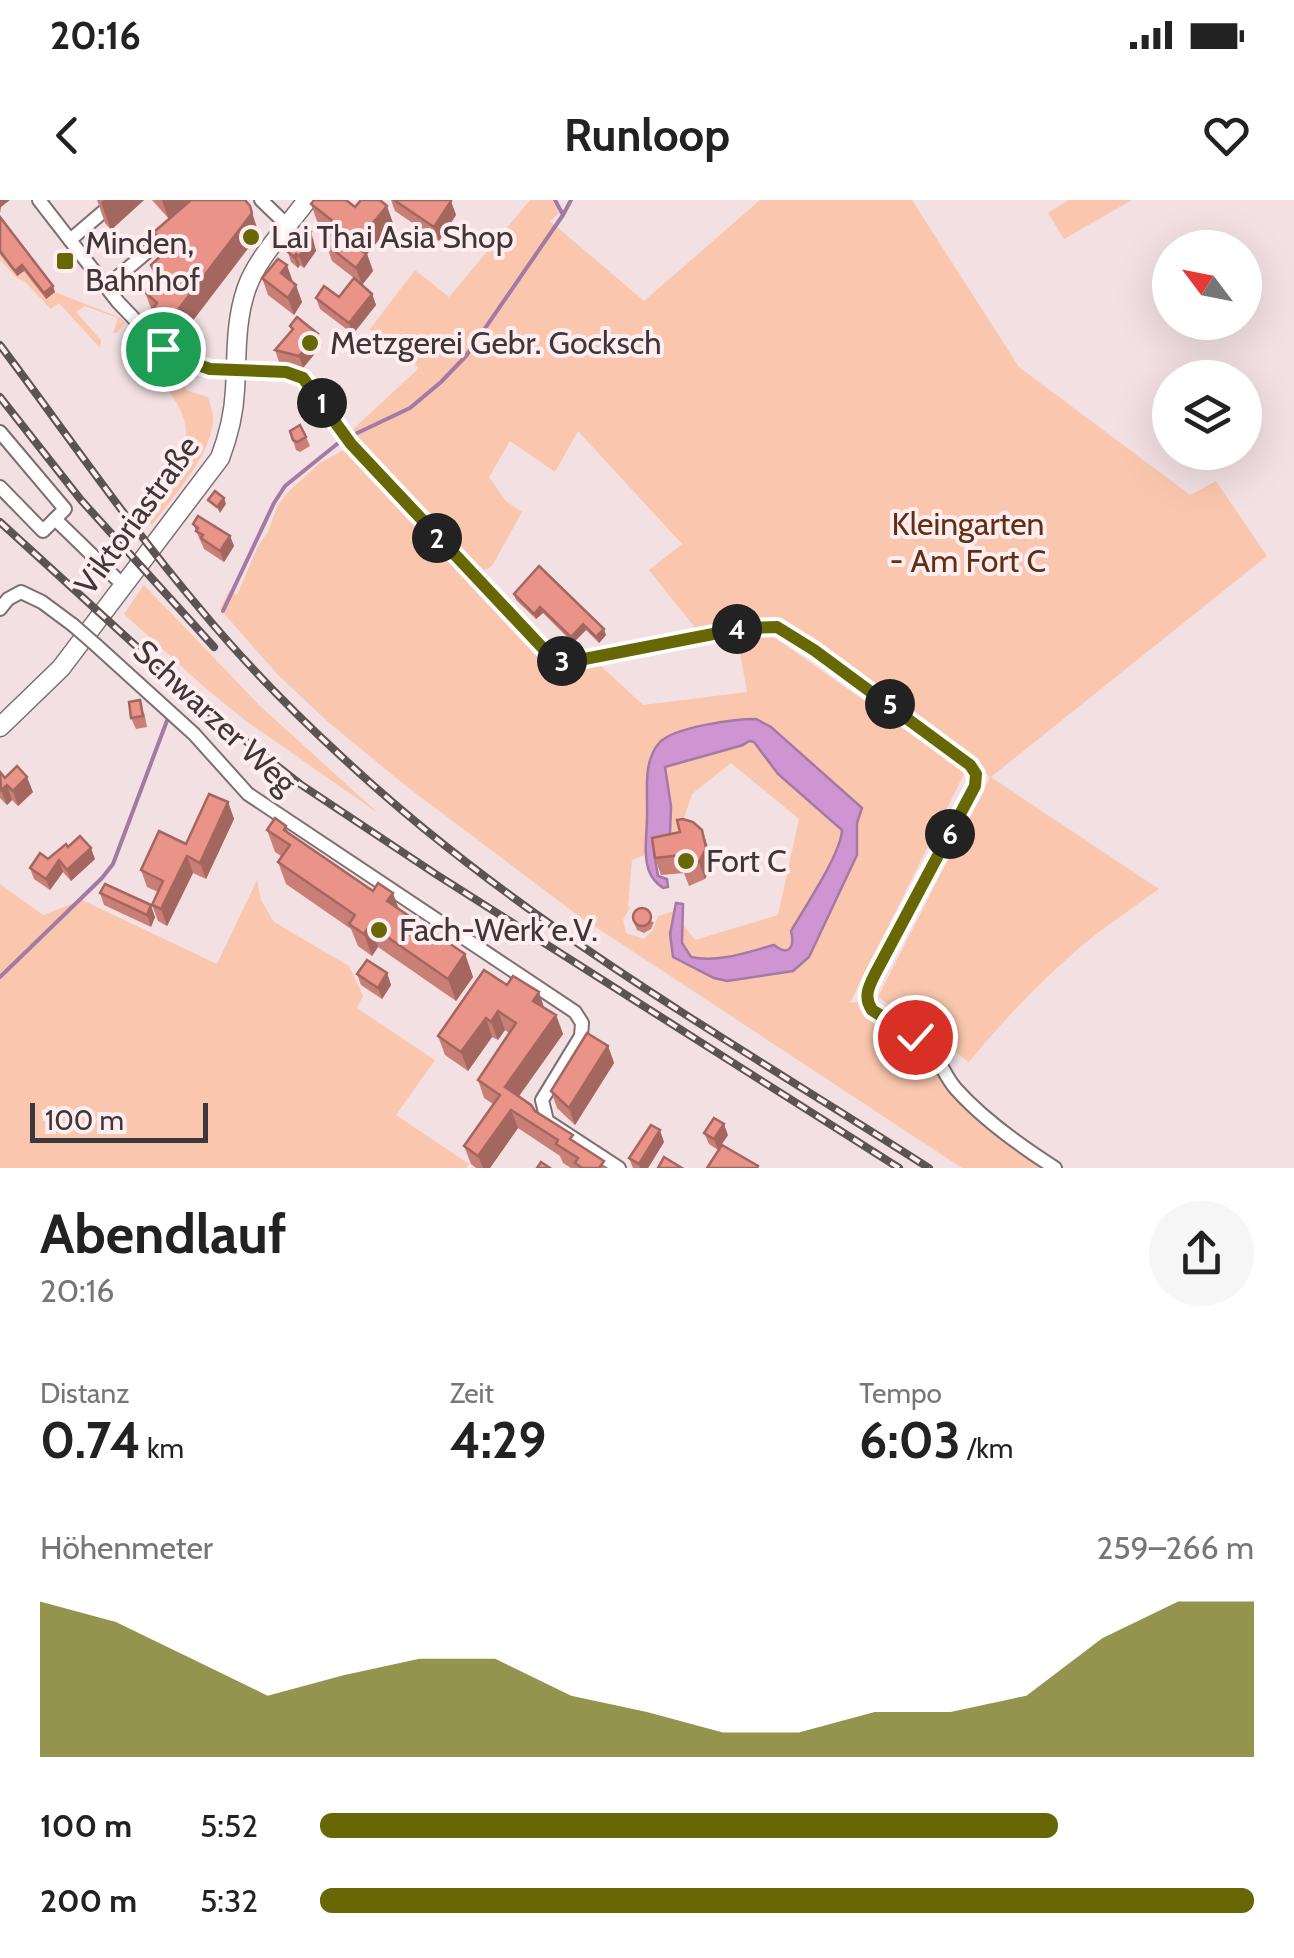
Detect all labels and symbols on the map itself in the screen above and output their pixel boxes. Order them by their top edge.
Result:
place label: Lai Thai Asia Shop [271,217,514,256]
place label: Minden, Bahnhof [85,223,200,299]
marker: Lai Thai Asia Shop [240,226,262,248]
north arrow [1152,230,1262,340]
marker: Minden, Bahnhof [54,250,76,272]
pin [121,307,206,392]
place label: Metzgerei Gebr. Gocksch [330,323,662,362]
marker: Metzgerei Gebr. Gocksch [299,332,321,354]
pin: 1 [297,378,347,428]
street label: Viktoriastraße [66,428,207,602]
park label: Kleingarten - Am Fort C [890,504,1046,580]
pin: 2 [412,513,462,563]
pin: 4 [712,604,762,654]
street label: Schwarzer Weg [126,631,306,803]
pin: 3 [537,636,587,686]
pin: 5 [865,679,915,729]
pin: 6 [925,809,975,859]
place label: Fort C [706,841,787,880]
marker: Fort C [675,850,697,872]
place label: Fach-Werk e.V. [399,910,598,949]
marker: Fach-Werk e.V. [368,919,390,941]
pin [873,995,958,1080]
scale bar [30,1098,208,1143]

